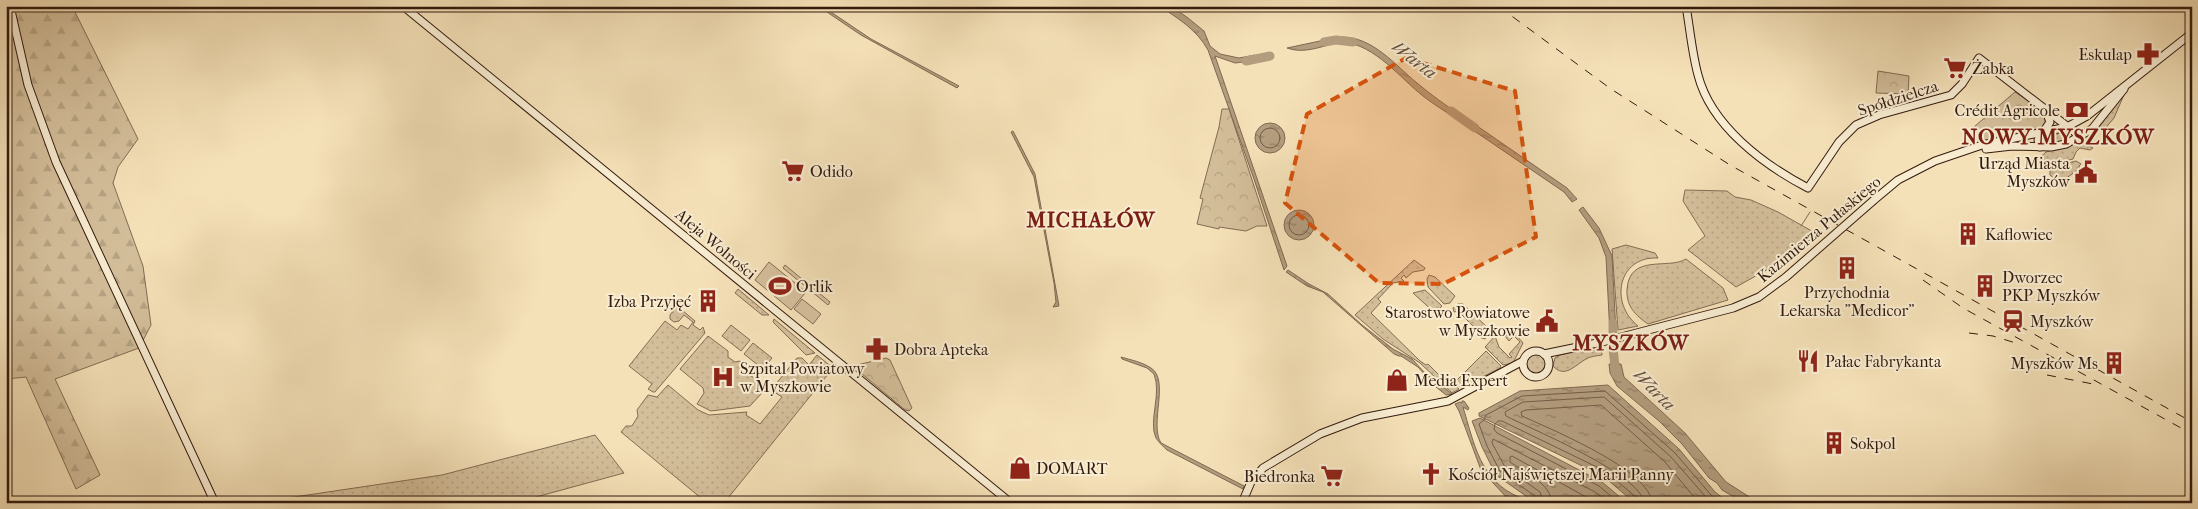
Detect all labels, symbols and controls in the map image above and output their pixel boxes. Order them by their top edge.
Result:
water label: Warta [1388,36,1440,84]
pharmacy icon: Eskulap [2135,41,2161,67]
place label: Eskulap [2079,45,2132,64]
supermarket icon: Żabka [1942,55,1968,81]
place label: Żabka [1972,59,2015,78]
street label: Spółdzielcza [1855,76,1941,120]
bank icon: Crédit Agricole [2064,97,2090,123]
place label: Crédit Agricole [1954,101,2060,120]
district label: NOWY MYSZKÓW [1961,124,2155,149]
place label: Urząd Miasta Myszków [1978,154,2071,191]
supermarket icon: Odido [780,158,806,184]
public building icon: Urząd Miasta Myszków [2073,159,2099,185]
place label: Odido [810,162,853,181]
street label: Kazimierza Pułaskiego [1753,172,1885,286]
street label: Aleja Wolności [671,204,760,283]
district label: MICHAŁÓW [1026,207,1156,232]
building icon: Kaflowiec [1955,221,1981,247]
place label: Kaflowiec [1985,225,2053,244]
building icon: Przychodnia Lekarska "Medicor" [1834,255,1860,281]
place label: Dworzec PKP Myszków [2002,268,2101,305]
sports icon: Orlik [767,273,793,299]
building icon: Dworzec PKP Myszków [1972,273,1998,299]
place label: Orlik [796,277,834,296]
place label: Przychodnia Lekarska "Medicor" [1780,283,1914,320]
building icon: Izba Przyjęć [695,288,721,314]
place label: Izba Przyjęć [607,292,691,311]
place label: Starostwo Powiatowe w Myszkowie [1385,303,1530,340]
public building icon: Starostwo Powiatowe w Myszkowie [1534,308,1560,334]
station icon: Myszków [2000,308,2026,334]
place label: Myszków [2030,312,2095,331]
district label: MYSZKÓW [1572,330,1690,355]
pharmacy icon: Dobra Apteka [864,336,890,362]
place label: Dobra Apteka [894,340,989,359]
restaurant icon: Pałac Fabrykanta [1795,348,1821,374]
building icon: Myszków Ms [2101,350,2127,376]
place label: Pałac Fabrykanta [1825,352,1942,371]
place label: Myszków Ms [2011,354,2098,373]
place label: Szpital Powiatowy w Myszkowie [739,359,865,396]
hospital icon: Szpital Powiatowy w Myszkowie [710,364,736,390]
water label: Warta [1629,365,1679,415]
shop icon: Media Expert [1384,367,1410,393]
place label: Media Expert [1414,371,1508,390]
building icon: Sokpol [1821,430,1847,456]
place label: Sokpol [1850,434,1896,453]
shop icon: DOMART [1007,455,1033,481]
place label: DOMART [1036,459,1108,478]
church icon: Kościół Najświętszej Marii Panny [1418,461,1444,487]
supermarket icon: Biedronka [1319,463,1345,489]
place label: Kościół Najświętszej Marii Panny [1448,465,1674,484]
place label: Biedronka [1244,467,1316,486]

